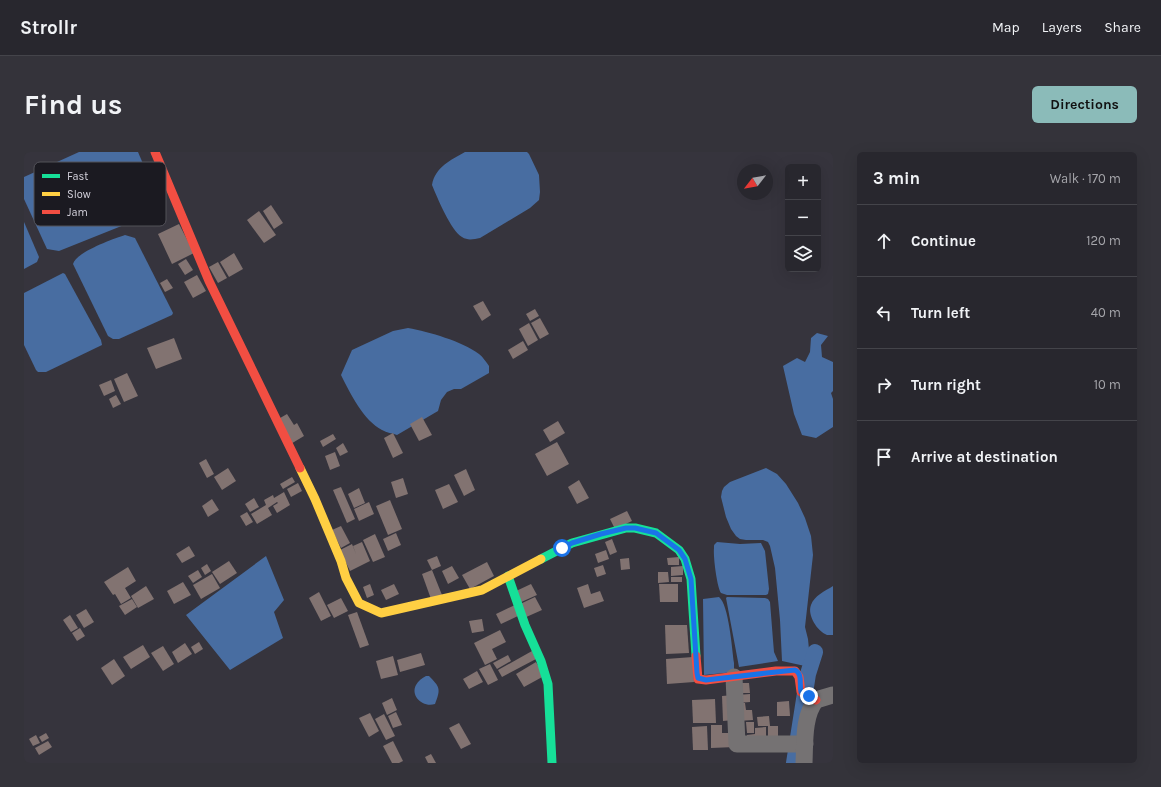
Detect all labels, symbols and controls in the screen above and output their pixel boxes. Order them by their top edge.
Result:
text: Strollr [20,17,77,39]
text: Map [992,19,1020,36]
text: Layers [1042,19,1082,36]
text: Share [1104,19,1141,36]
button: Directions [1032,86,1137,123]
text: Find us [24,88,123,121]
legend [34,162,166,226]
north arrow [737,164,773,200]
map controls [785,164,821,272]
button: + [785,164,821,200]
text: 3 min [873,168,920,188]
text: Fast [67,170,88,183]
text: Walk · 170 m [1050,171,1121,186]
text: Slow [67,188,91,201]
button: − [785,200,821,236]
text: Jam [67,206,88,219]
icon: ahead [873,230,895,252]
text: Continue [911,232,976,250]
text: 120 m [1086,233,1121,248]
button: layers [785,236,821,272]
icon: left [873,302,895,324]
text: Turn left [911,304,970,322]
text: 40 m [1091,305,1121,320]
icon: right [873,374,895,396]
text: Turn right [911,376,981,394]
text: 10 m [1094,377,1121,392]
icon: arrive [873,446,895,468]
text: Arrive at destination [911,448,1058,466]
route start [553,539,571,557]
route end [800,687,818,705]

